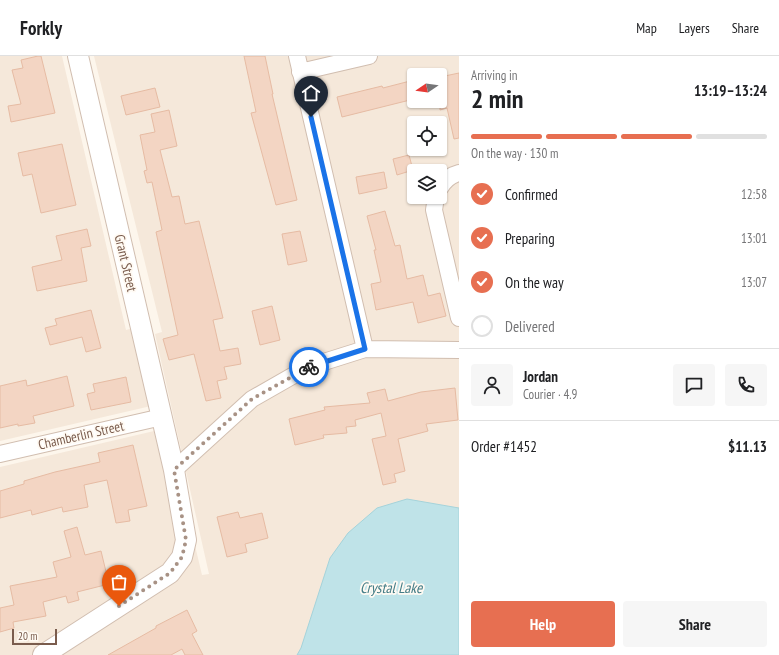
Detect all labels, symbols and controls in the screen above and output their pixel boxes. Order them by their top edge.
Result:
text: Forkly [20,16,62,40]
text: Map [636,19,657,37]
text: Layers [679,19,710,37]
text: Share [732,19,759,37]
text: Arriving in [471,67,518,84]
north arrow [407,68,447,108]
map controls [407,68,447,204]
pin [294,76,328,117]
text: 13:19–13:24 [694,81,767,100]
icon: home [300,82,322,104]
text: 2 min [471,82,524,115]
button: locate [407,116,447,156]
text: On the way · 130 m [471,145,558,162]
button: layers [407,164,447,204]
icon: check [471,183,493,205]
text: Confirmed [505,185,558,204]
text: 12:58 [741,186,767,203]
icon: check [471,227,493,249]
text: Preparing [505,229,555,248]
text: 13:01 [741,230,767,247]
street label: Grant Street [111,233,141,294]
icon: check [471,271,493,293]
text: On the way [505,273,564,292]
text: 13:07 [741,274,767,291]
text: Delivered [505,317,555,336]
courier [289,347,329,387]
icon: bike [298,356,320,378]
button: person [471,364,513,406]
button: chat [673,364,715,406]
button: phone [725,364,767,406]
text: Jordan [523,367,558,386]
text: Courier · 4.9 [523,386,577,403]
street label: Chamberlin Street [36,416,126,454]
text: Order #1452 [471,437,537,456]
text: $11.13 [728,437,767,456]
pin [102,565,136,606]
icon: bag [108,571,130,593]
water label: Crystal Lake [360,578,423,597]
button: Help [471,601,615,647]
button: Share [623,601,767,647]
scale bar [12,627,57,646]
text: 20 m [18,629,37,643]

